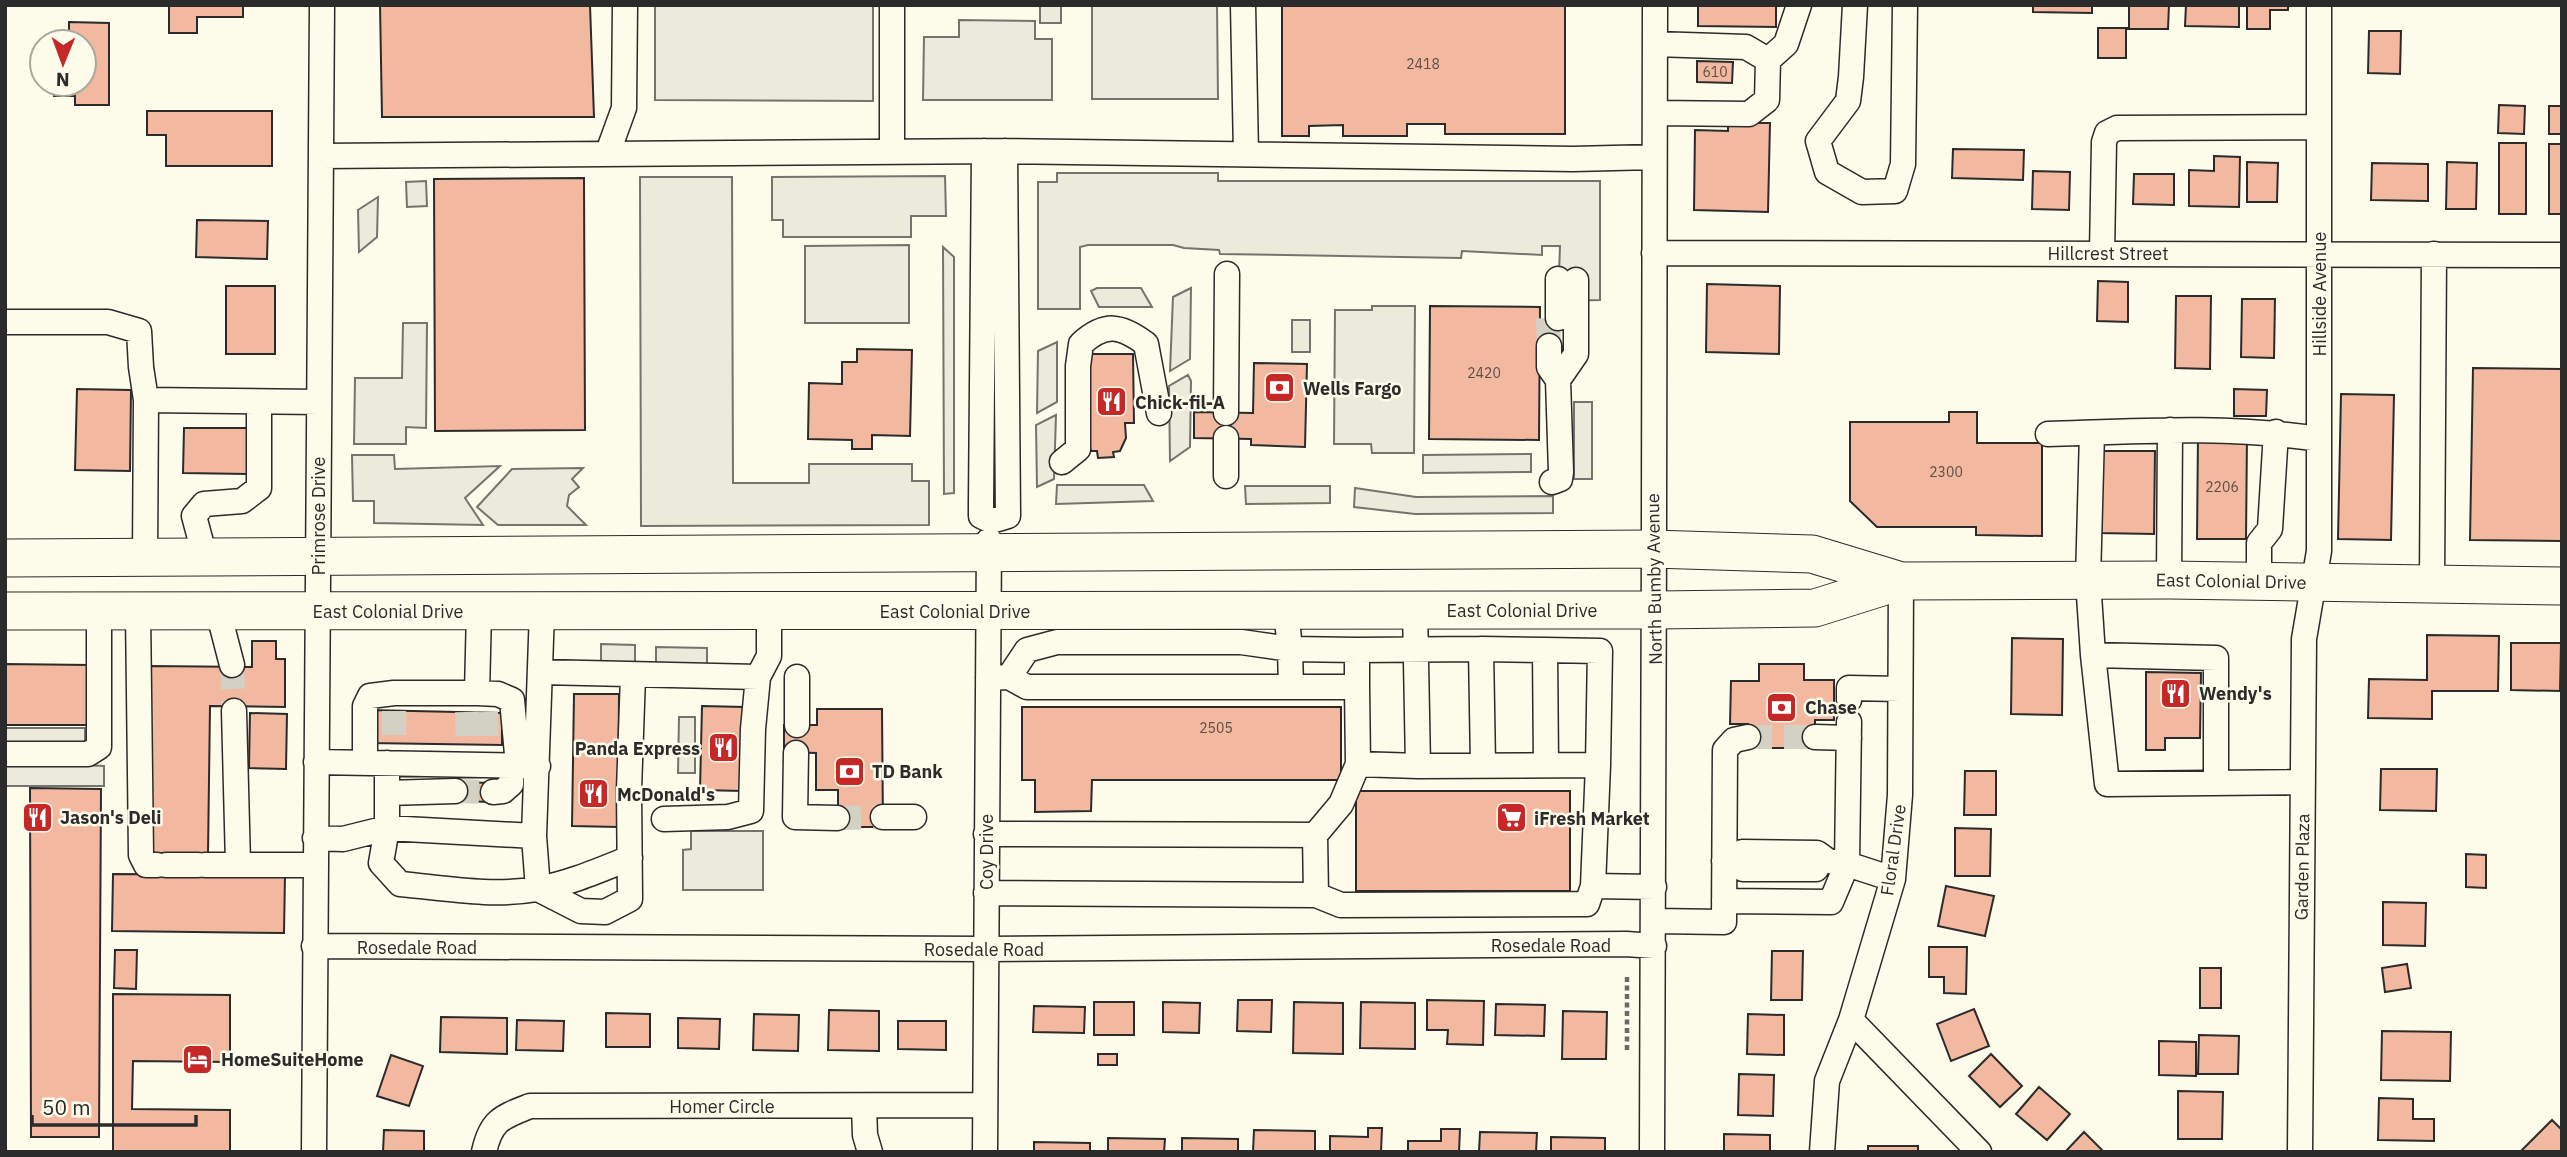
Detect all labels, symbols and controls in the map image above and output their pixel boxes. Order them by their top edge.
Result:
north arrow [28,28,98,98]
house number: 2418 [1406,55,1440,73]
house number: 610 [1702,63,1728,81]
text: N [56,68,70,92]
street label: Hillside Avenue [2308,231,2331,356]
street label: Hillcrest Street [2048,242,2168,265]
house number: 2420 [1467,364,1501,382]
bank icon: Wells Fargo [1263,371,1297,405]
place label: Wells Fargo [1303,377,1401,400]
restaurant icon: Chick-fil-A [1095,385,1129,419]
place label: Chick-fil-A [1135,391,1225,414]
street label: Primrose Drive [307,456,330,575]
house number: 2300 [1929,463,1963,481]
house number: 2206 [2205,478,2239,496]
street label: North Bumby Avenue [1641,493,1667,665]
street label: East Colonial Drive [2155,568,2307,594]
street label: East Colonial Drive [1447,599,1598,622]
street label: East Colonial Drive [313,600,464,623]
street label: East Colonial Drive [880,600,1031,623]
restaurant icon: Wendy's [2159,676,2193,710]
place label: Wendy's [2199,682,2272,705]
bank icon: Chase [1765,690,1799,724]
place label: Chase [1805,696,1857,719]
house number: 2505 [1199,719,1233,737]
restaurant icon: Panda Express [706,731,740,765]
place label: Panda Express [575,737,700,760]
bank icon: TD Bank [832,754,866,788]
place label: TD Bank [872,760,943,783]
restaurant icon: McDonald's [577,777,611,811]
place label: McDonald's [617,783,715,806]
restaurant icon: Jason's Deli [20,800,54,834]
supermarket icon: iFresh Market [1494,801,1528,835]
street label: Floral Drive [1875,803,1911,897]
place label: Jason's Deli [60,806,161,829]
place label: iFresh Market [1534,807,1650,830]
street label: Garden Plaza [2290,813,2314,921]
street label: Coy Drive [975,814,998,890]
street label: Rosedale Road [1491,934,1611,957]
street label: Rosedale Road [357,936,477,959]
street label: Rosedale Road [924,938,1044,961]
hotel icon: HomeSuiteHome [181,1042,215,1076]
place label: HomeSuiteHome [221,1048,364,1071]
scale bar [32,1084,196,1128]
text: 50 m [42,1093,91,1121]
street label: Homer Circle [669,1095,775,1118]

